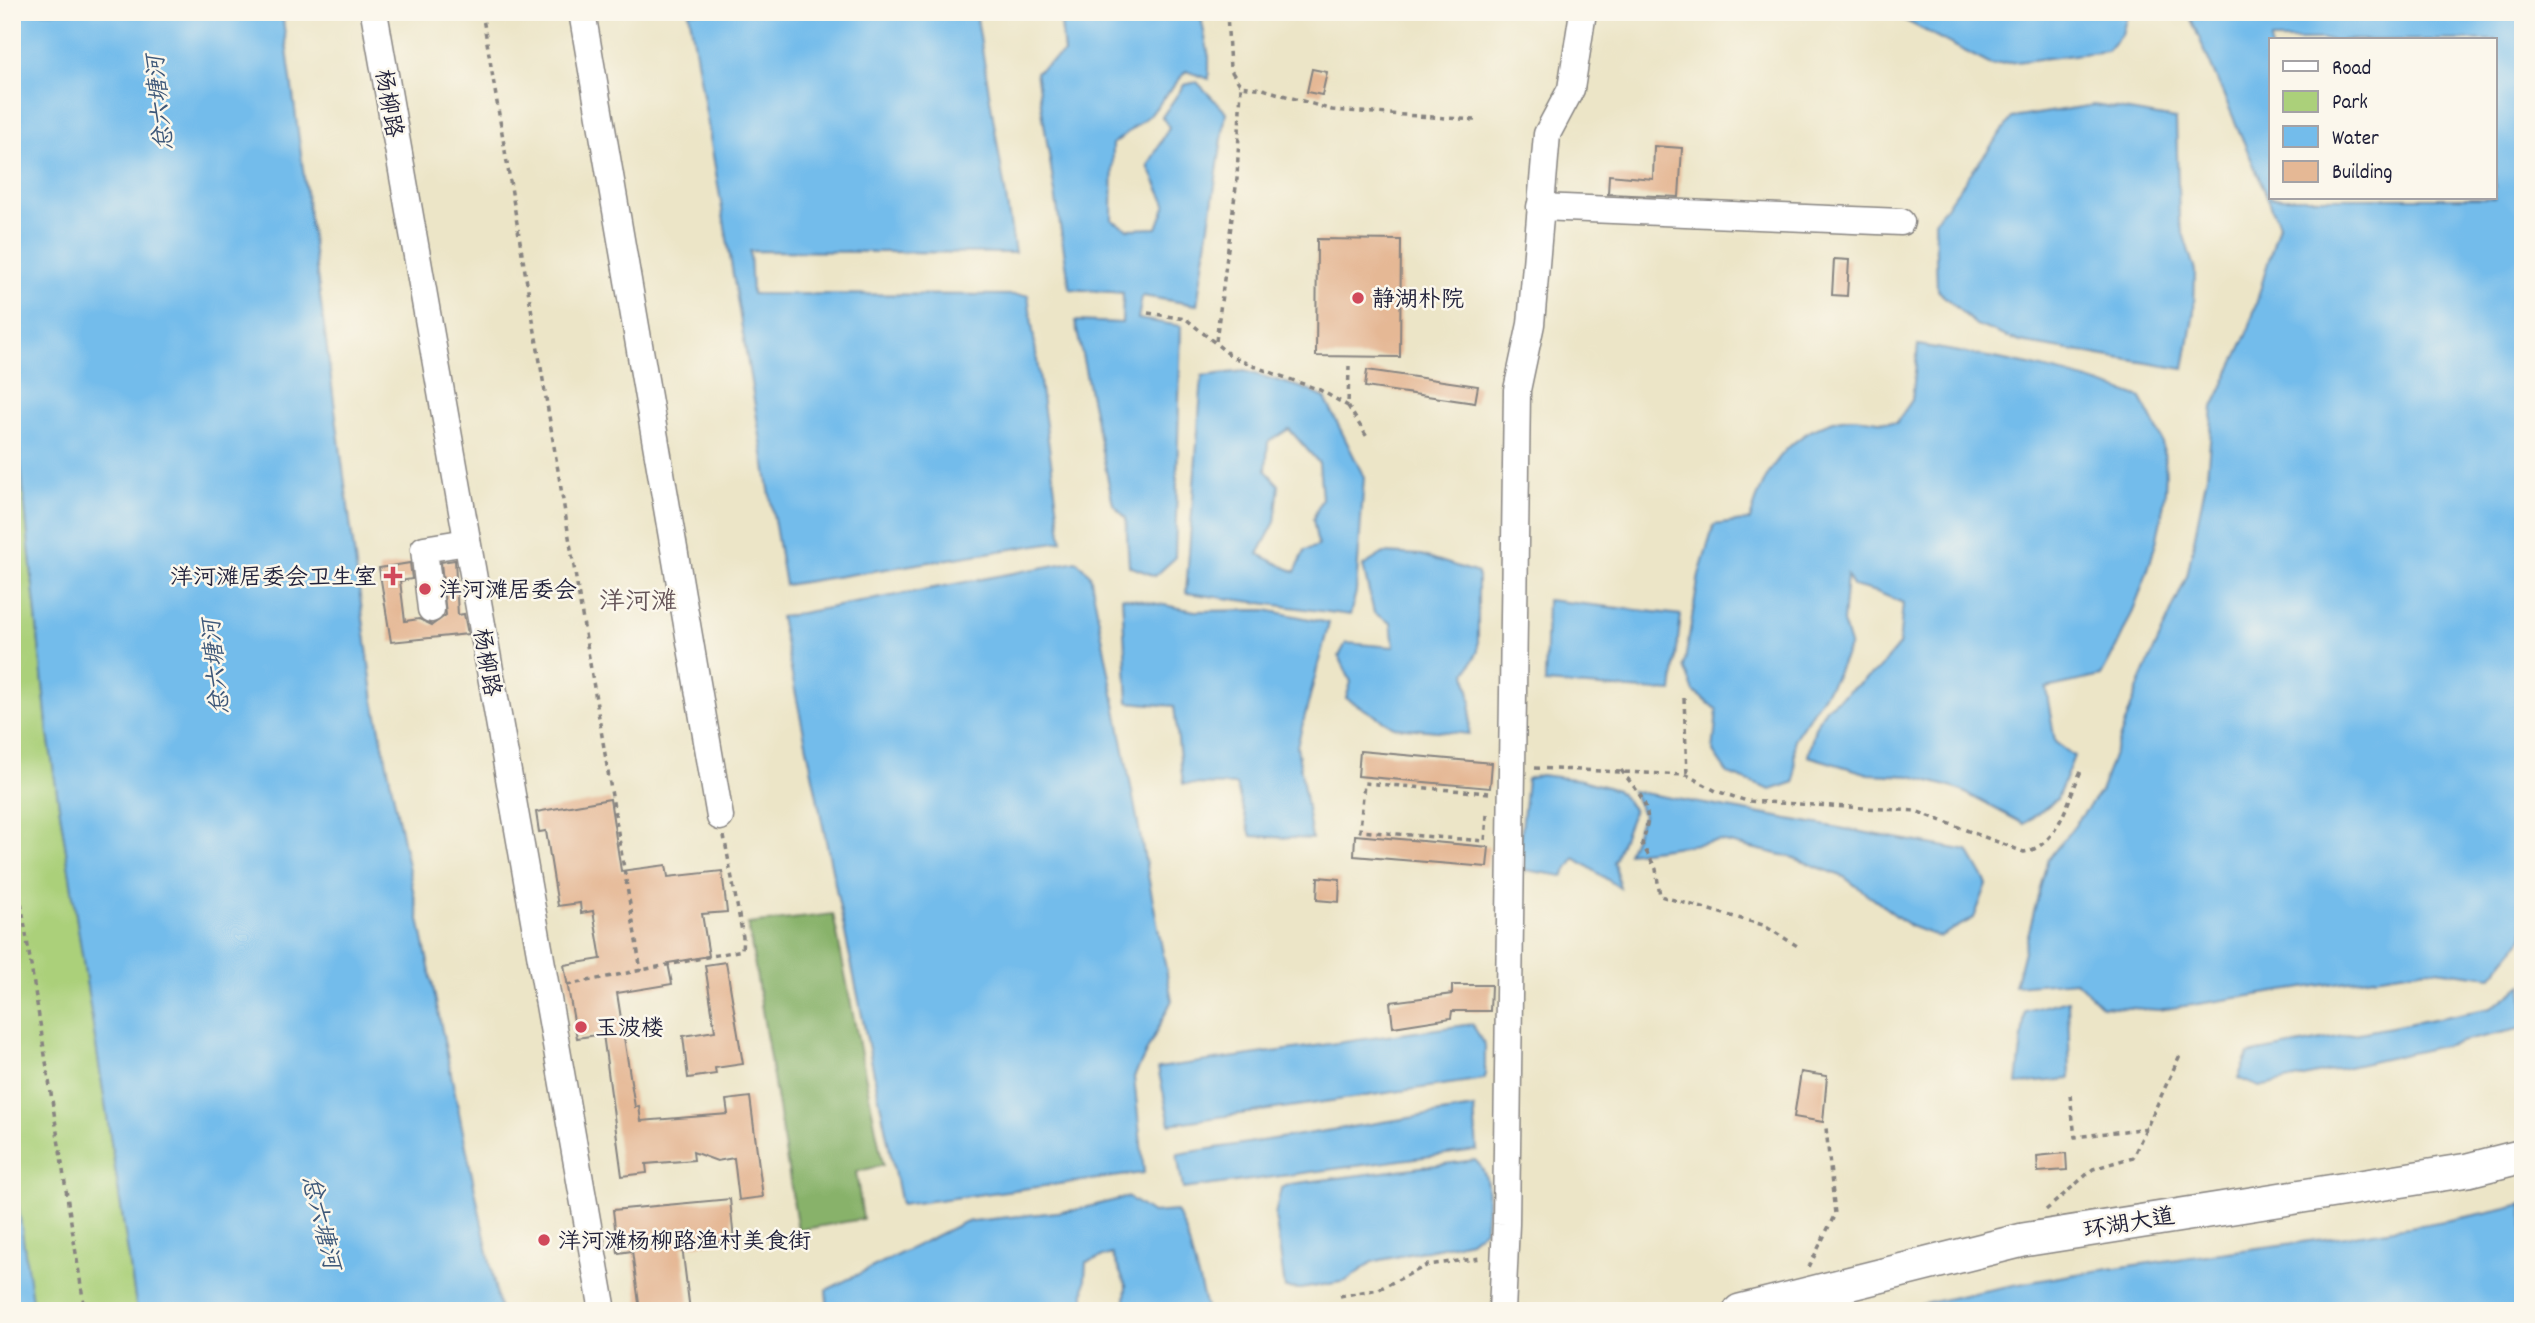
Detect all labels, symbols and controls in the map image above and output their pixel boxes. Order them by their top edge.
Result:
legend [2269,38,2496,200]
water label: 总六塘河 [140,49,184,152]
text: Road [2332,55,2371,85]
street label: 杨柳路 [364,67,409,140]
text: Park [2332,89,2368,119]
text: Water [2332,125,2379,155]
text: Building [2332,159,2392,189]
place label: 静湖朴院 [1372,285,1464,318]
marker: 静湖朴院 [1350,290,1366,306]
place label: 洋河滩居委会卫生室 [170,563,377,596]
marker: 洋河滩居委会卫生室 [383,566,403,586]
place label: 洋河滩居委会 [439,576,577,609]
marker: 洋河滩居委会 [417,581,433,597]
district label: 洋河滩 [599,585,677,622]
water label: 总六塘河 [196,613,240,716]
street label: 杨柳路 [462,626,507,699]
place label: 玉波楼 [595,1014,664,1047]
marker: 玉波楼 [573,1019,589,1035]
water label: 总六塘河 [291,1172,348,1277]
street label: 环湖大道 [2081,1201,2178,1250]
place label: 洋河滩杨柳路渔村美食街 [558,1227,811,1260]
marker: 洋河滩杨柳路渔村美食街 [536,1232,552,1248]

